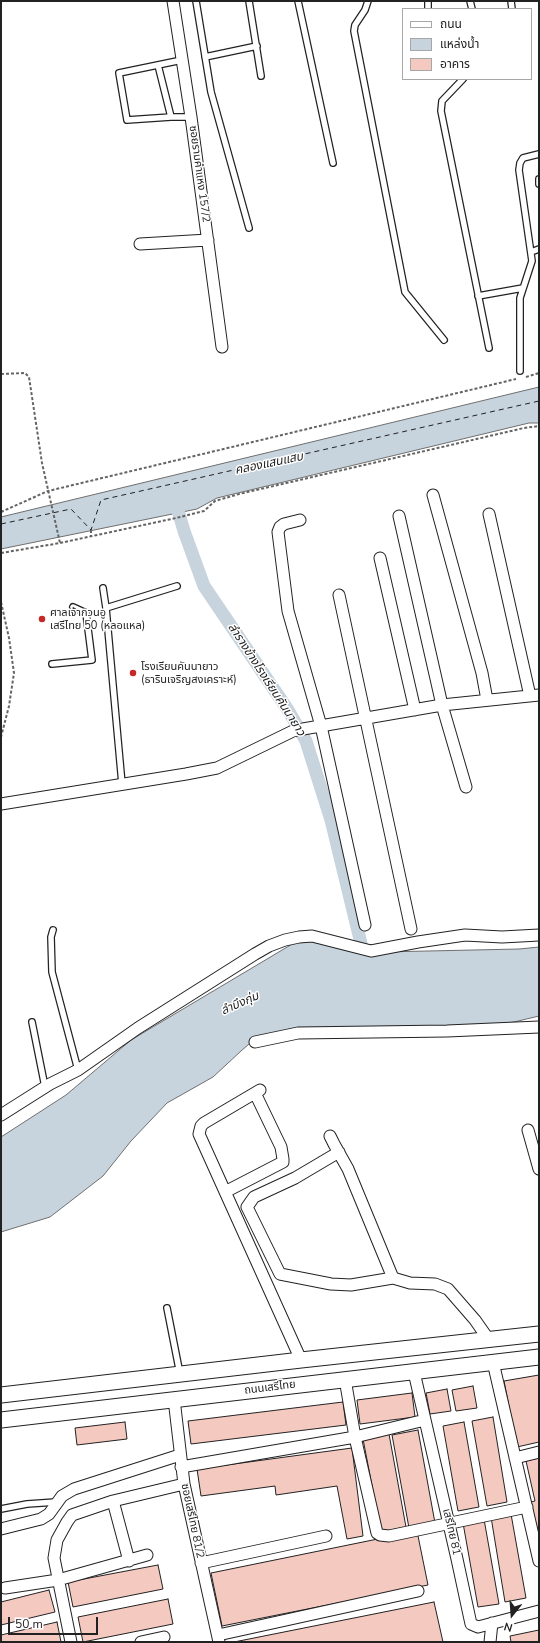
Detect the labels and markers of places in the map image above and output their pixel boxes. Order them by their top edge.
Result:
place label: ศาลเจ้ากวนอู เสรีไทย 50 (หลอแหล) [50,606,145,632]
marker: ศาลเจ้ากวนอู เสรีไทย 50 (หลอแหล) [37,614,47,624]
place label: โรงเรียนคันนายาว (ธารินเจริญสงเคราะห์) [141,660,237,686]
marker: โรงเรียนคันนายาว (ธารินเจริญสงเคราะห์) [128,668,138,678]

